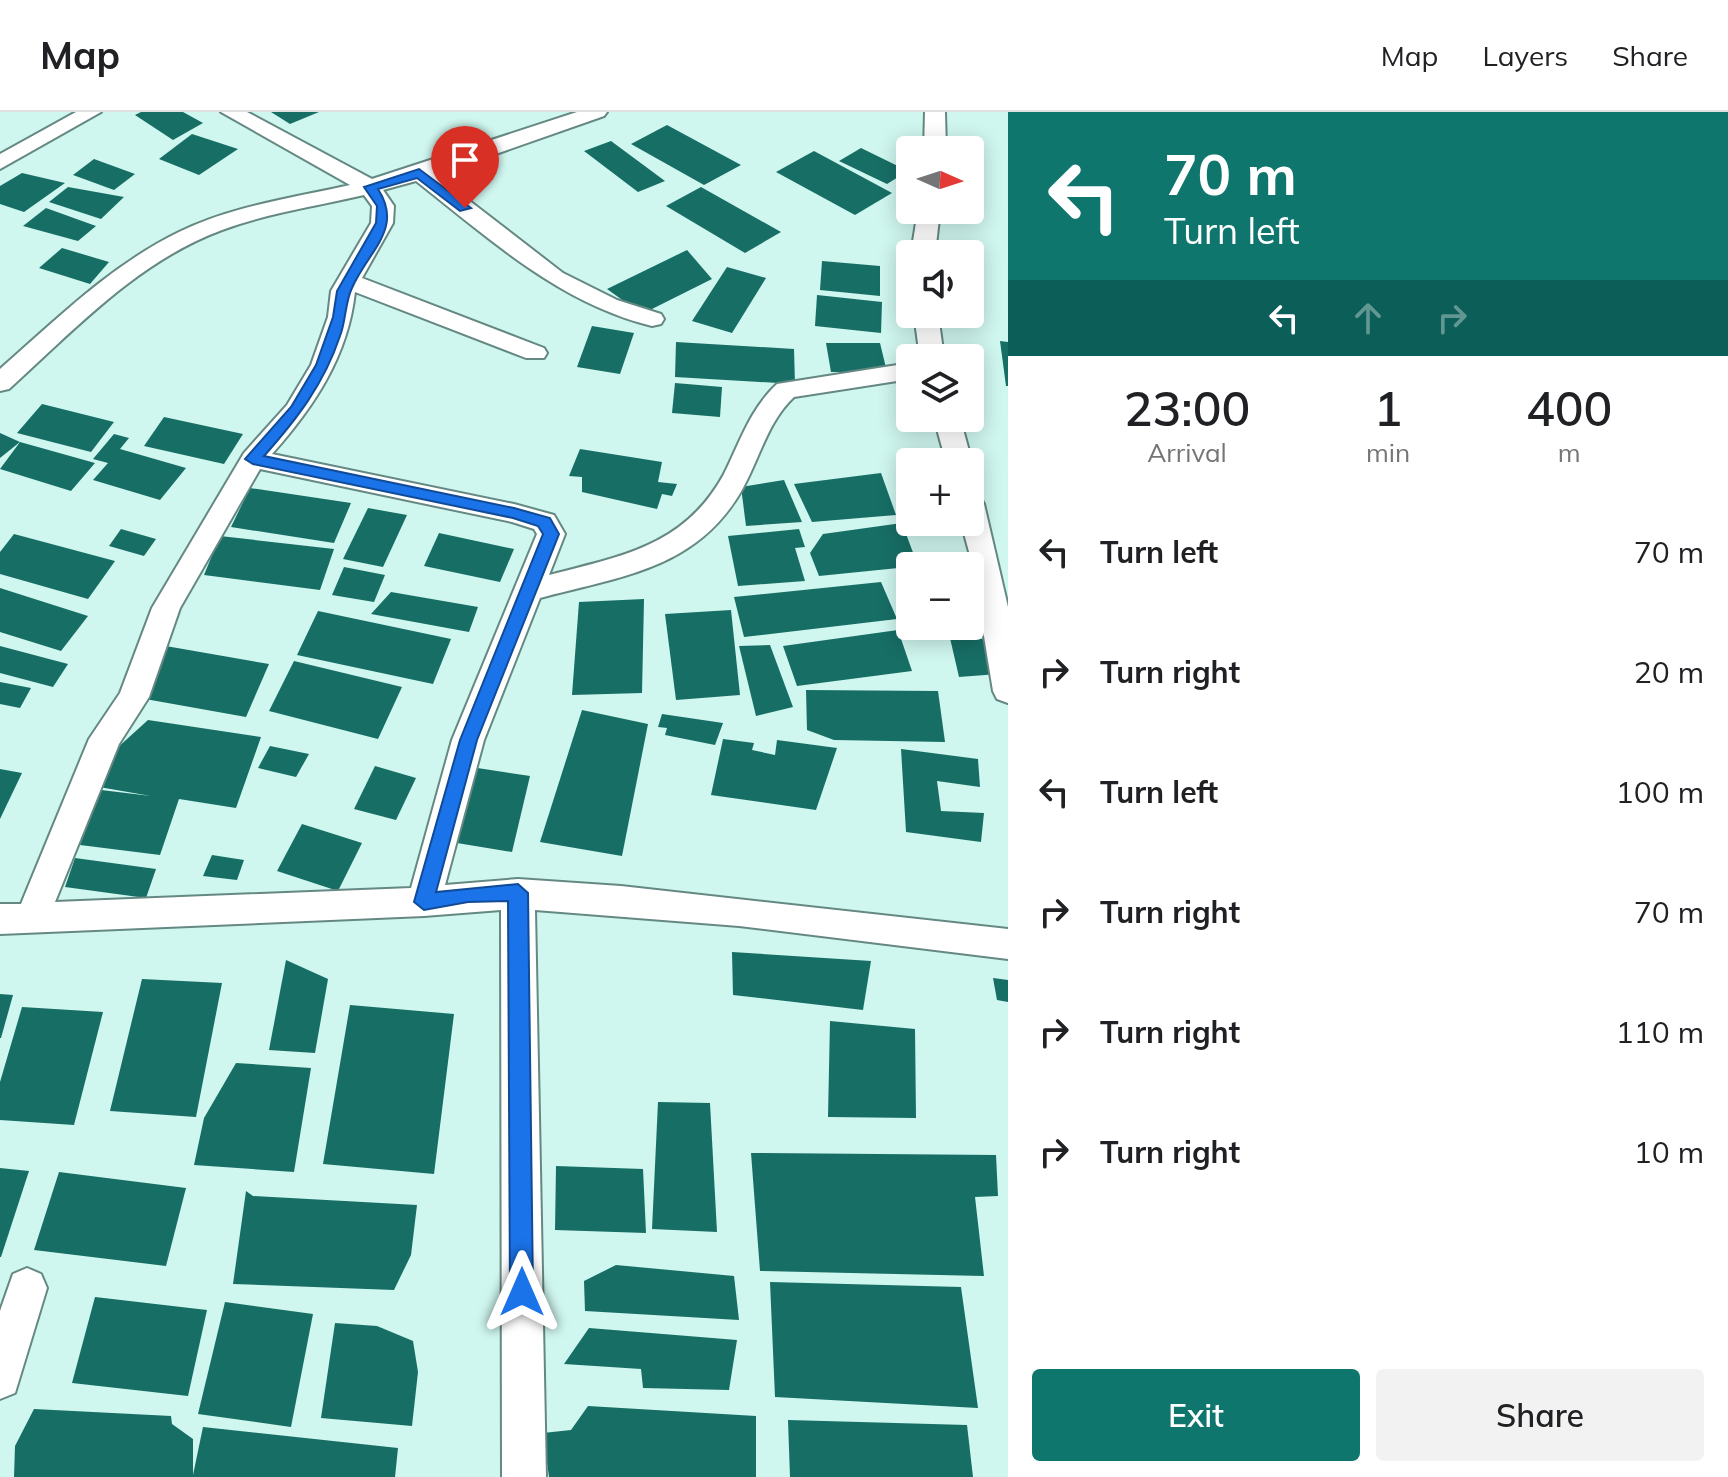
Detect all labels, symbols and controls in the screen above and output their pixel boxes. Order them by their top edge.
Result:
text: Map [40,31,120,79]
text: Map [1381,38,1438,73]
text: Layers [1482,38,1568,73]
text: Share [1612,38,1688,73]
pin [431,126,499,208]
north arrow [896,136,984,224]
map controls [896,136,984,640]
icon: arrive [443,138,487,182]
text: 70 m [1164,139,1297,209]
icon: left [1032,144,1136,248]
text: Turn left [1164,208,1300,253]
button: sound [896,240,984,328]
icon: left [1262,296,1306,340]
icon: ahead [1346,296,1390,340]
icon: right [1430,296,1474,340]
button: layers [896,344,984,432]
text: 23:00 [1124,378,1250,438]
text: 1 [1374,378,1402,438]
text: 400 [1526,378,1612,438]
text: Arrival [1147,436,1227,469]
text: min [1366,436,1410,469]
text: m [1558,436,1581,469]
button: + [896,448,984,536]
icon: left [1032,530,1076,574]
text: Turn left [1100,533,1218,571]
text: 70 m [1634,533,1704,571]
button: − [896,552,984,640]
icon: right [1032,650,1076,694]
text: Turn right [1100,653,1240,691]
text: 20 m [1634,653,1704,691]
icon: left [1032,770,1076,814]
text: Turn left [1100,773,1218,811]
text: 100 m [1616,773,1704,811]
icon: right [1032,890,1076,934]
text: Turn right [1100,893,1240,931]
text: 70 m [1634,893,1704,931]
icon: right [1032,1010,1076,1054]
text: Turn right [1100,1013,1240,1051]
text: 110 m [1616,1013,1704,1051]
icon: right [1032,1130,1076,1174]
text: Turn right [1100,1133,1240,1171]
text: 10 m [1634,1133,1704,1171]
position arrow [480,1250,564,1334]
button: Exit [1032,1369,1360,1461]
button: Share [1376,1369,1704,1461]

